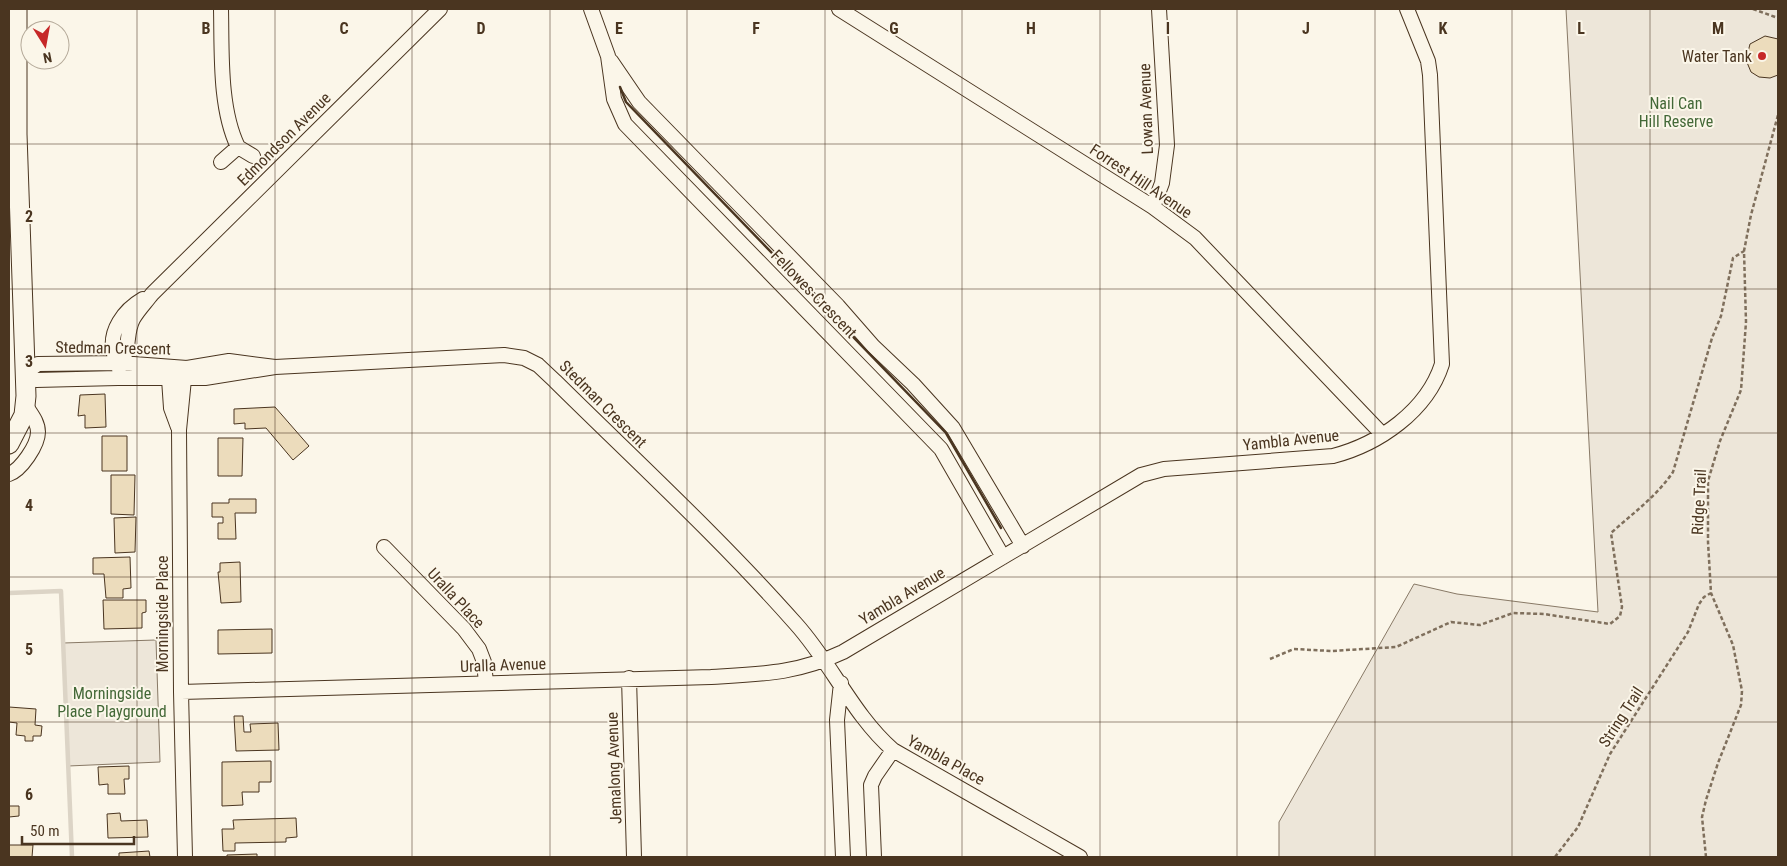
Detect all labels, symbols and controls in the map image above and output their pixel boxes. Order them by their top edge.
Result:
text: B [202,19,211,38]
text: C [339,19,349,38]
text: D [476,19,486,38]
text: E [615,19,623,38]
text: F [752,19,760,38]
text: G [889,19,899,38]
text: H [1026,19,1036,38]
text: I [1166,19,1170,38]
text: J [1302,19,1310,38]
text: K [1439,19,1448,38]
text: L [1577,19,1585,38]
text: M [1712,19,1724,38]
north arrow [20,20,70,70]
place label: Water Tank [1682,47,1753,66]
text: N [42,49,53,66]
marker: Water Tank [1756,50,1768,62]
street label: Lowan Avenue [1135,63,1157,155]
street label: Edmondson Avenue [233,88,335,190]
park label: Nail Can Hill Reserve [1639,94,1713,131]
street label: Forrest Hill Avenue [1086,140,1196,222]
text: 2 [25,207,33,226]
street label: Fellowes Crescent [767,246,861,342]
street label: Stedman Crescent [55,337,171,359]
text: 3 [25,352,33,371]
street label: Stedman Crescent [555,356,651,452]
street label: Yambla Avenue [1242,426,1340,454]
street label: Ridge Trail [1688,468,1710,536]
text: 4 [25,496,33,515]
street label: Morningside Place [153,555,172,673]
street label: Yambla Avenue [856,563,948,629]
street label: Uralla Place [423,564,489,632]
text: 5 [25,640,33,659]
street label: Uralla Avenue [460,654,546,676]
street label: String Trail [1595,683,1647,751]
park label: Morningside Place Playground [57,684,167,721]
street label: Jemalong Avenue [603,712,625,824]
street label: Yambla Place [904,731,988,789]
text: 6 [25,785,33,804]
scale bar [22,814,135,846]
text: 50 m [30,822,60,840]

